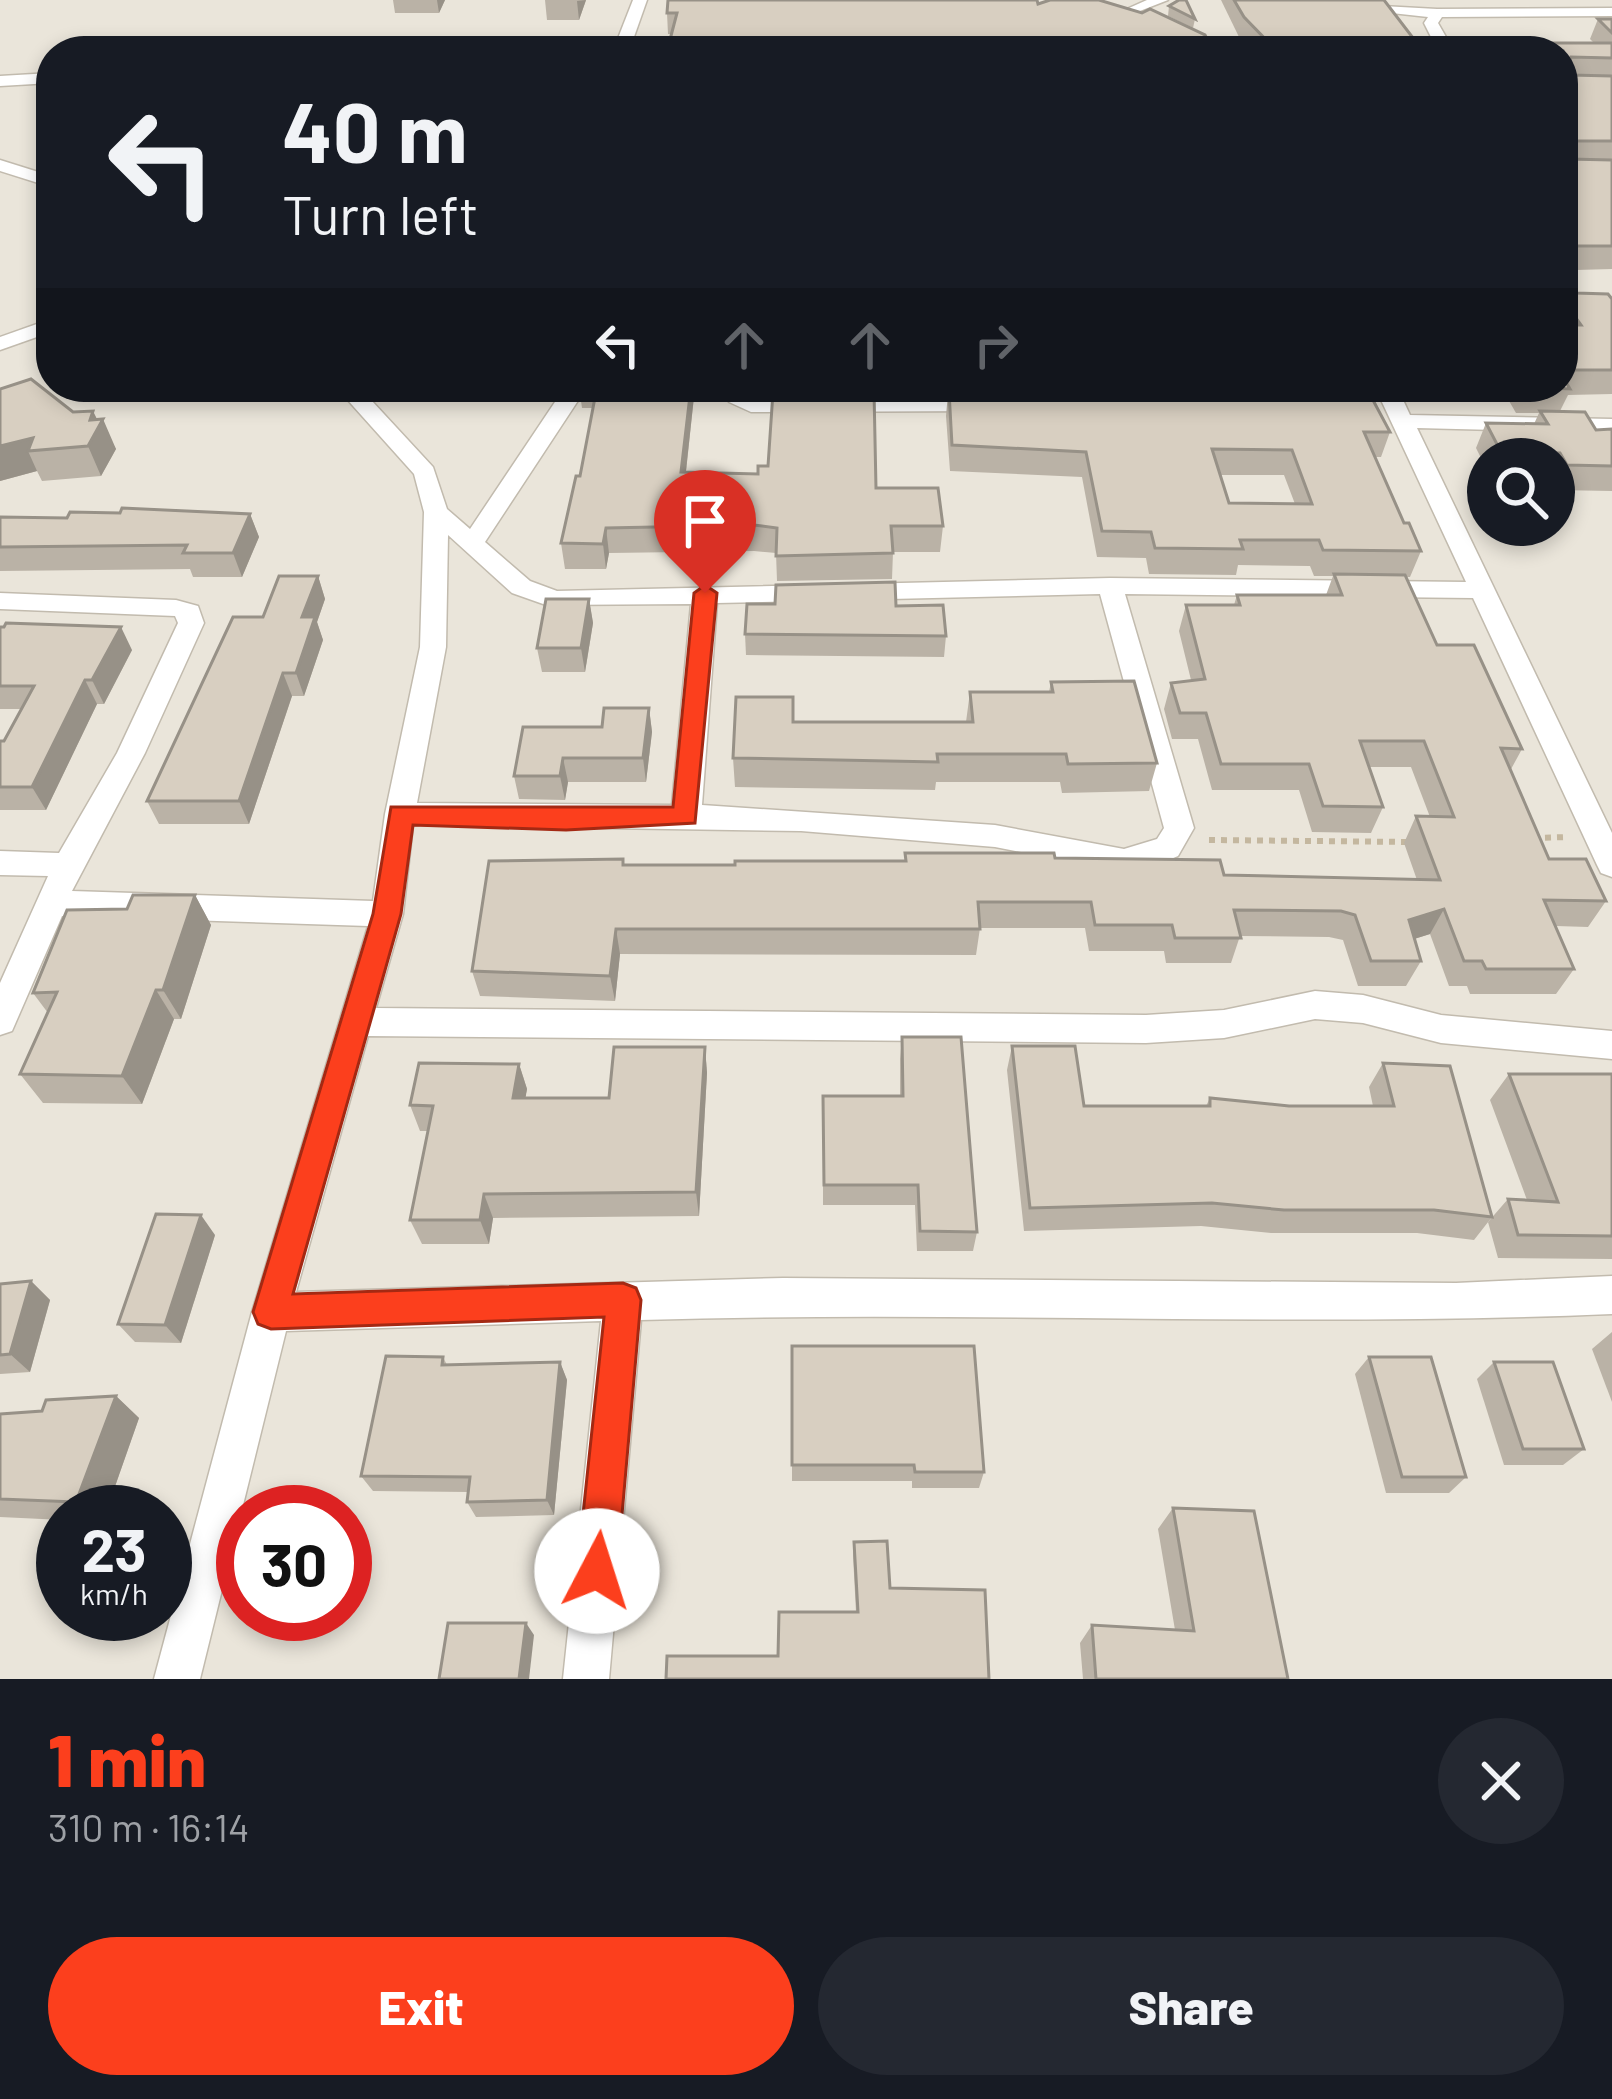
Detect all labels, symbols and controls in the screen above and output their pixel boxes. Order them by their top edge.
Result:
text: 40 m [282,79,468,180]
icon: left [84,84,240,240]
text: Turn left [282,181,479,246]
icon: left [585,312,651,378]
icon: ahead [711,312,777,378]
icon: ahead [837,312,903,378]
icon: right [963,312,1029,378]
map controls [1467,438,1575,546]
button: search [1467,438,1575,546]
pin [654,470,756,593]
icon: arrive [672,488,738,554]
speed limit sign: 30 [216,1485,372,1641]
position arrow [534,1508,660,1634]
text: 23 [81,1512,147,1584]
text: km/h [80,1575,148,1611]
text: 1 min [48,1715,206,1801]
button: close [1438,1718,1564,1844]
text: 310 m · 16:14 [48,1803,249,1850]
button: Exit [48,1937,794,2075]
button: Share [818,1937,1564,2075]

